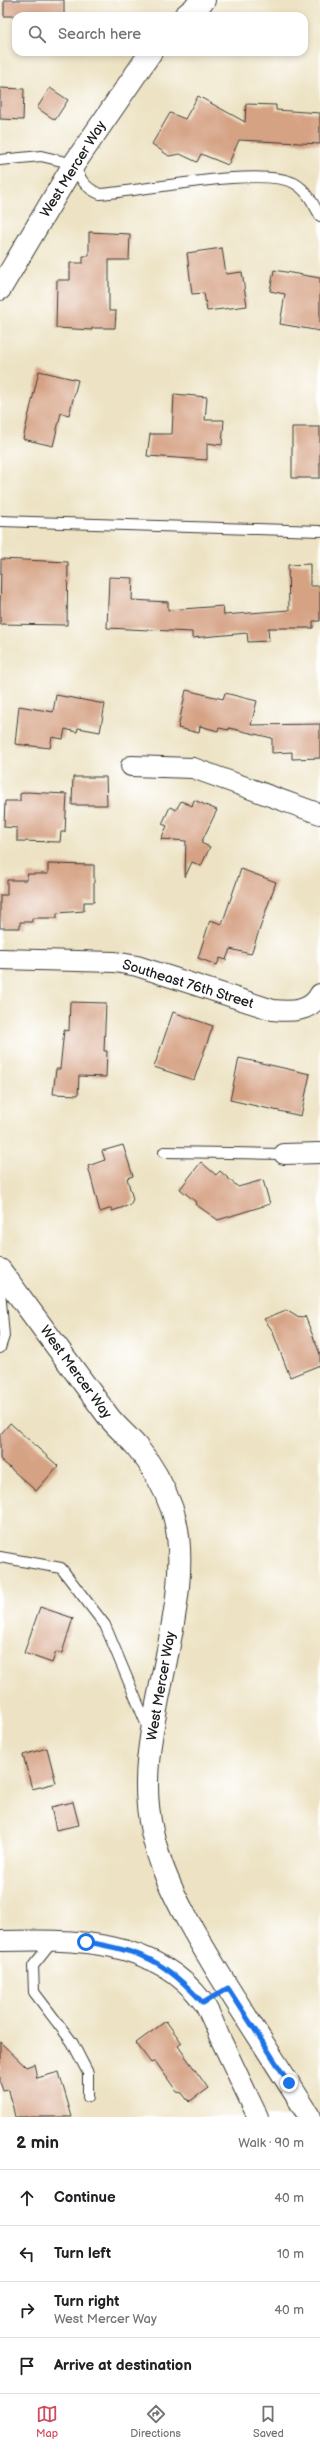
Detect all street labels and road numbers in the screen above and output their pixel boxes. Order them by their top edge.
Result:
street label: West Mercer Way [36,117,110,220]
street label: Southeast 76th Street [120,956,256,1012]
street label: West Mercer Way [37,1322,116,1422]
street label: West Mercer Way [143,1629,179,1742]

